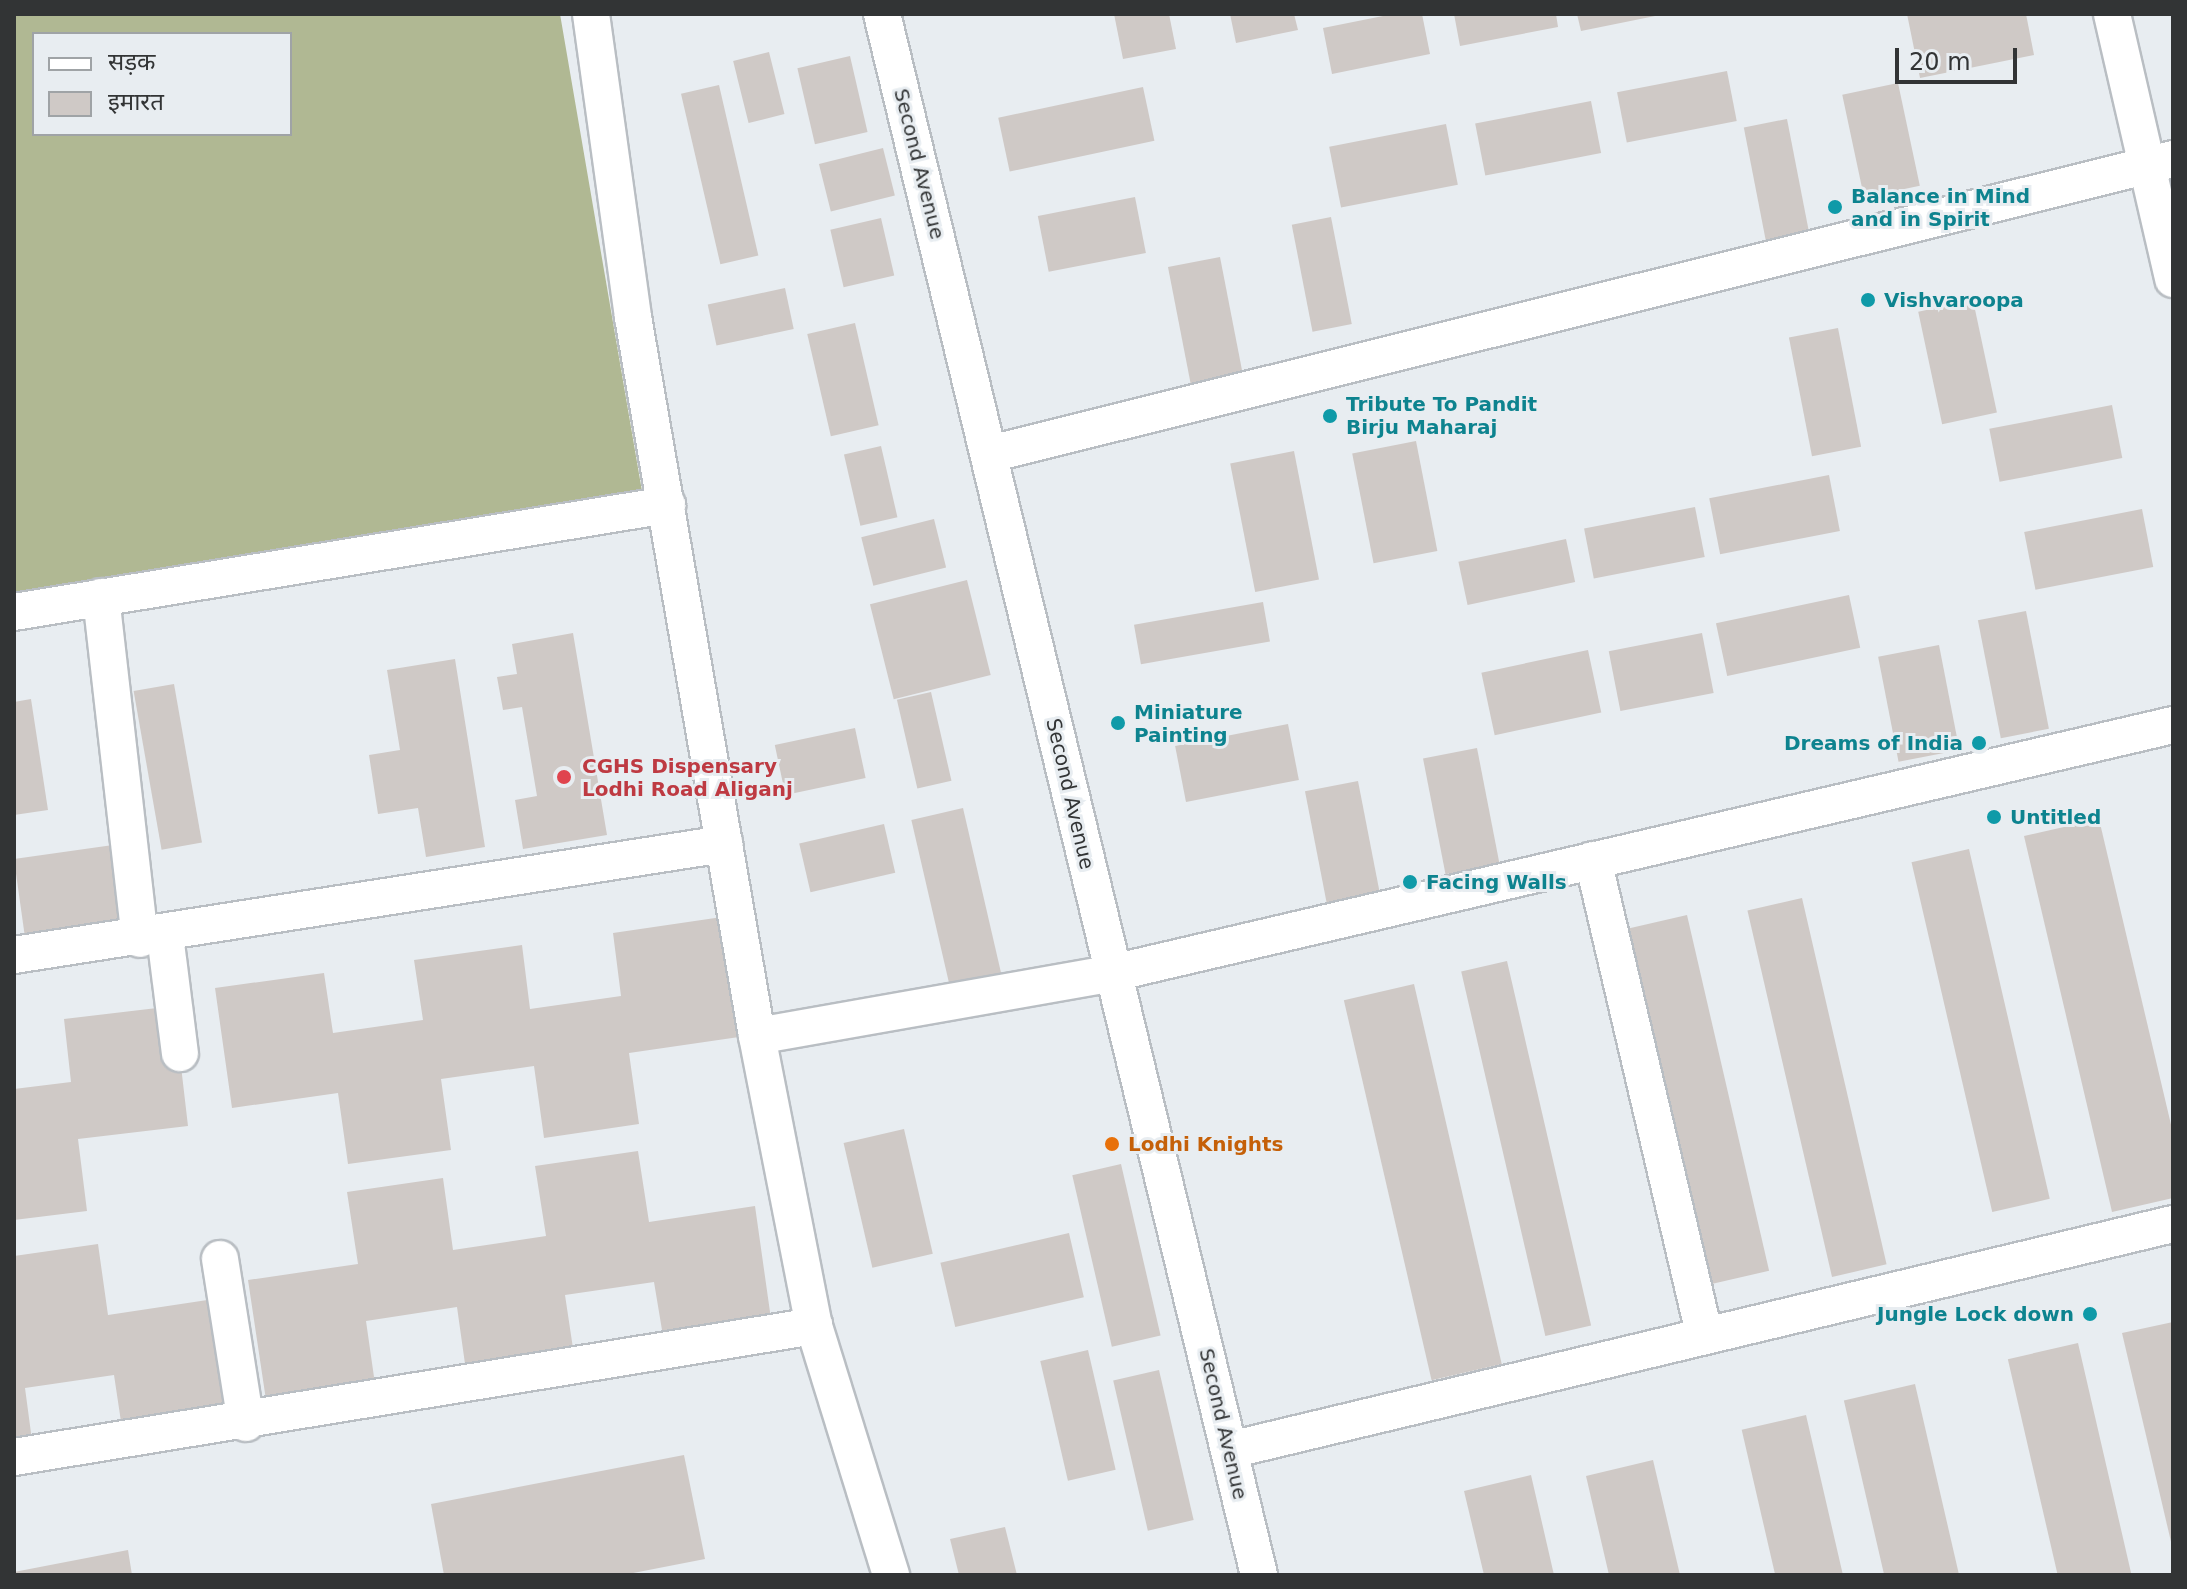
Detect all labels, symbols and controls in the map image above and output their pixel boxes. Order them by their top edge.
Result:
legend [32,32,292,136]
scale bar [1899,32,2021,82]
text: सड़क [108,48,156,76]
text: 20 m [1909,48,1971,76]
street label: Second Avenue [889,86,949,242]
text: इमारत [108,88,164,116]
place label: Balance in Mind and in Spirit [1851,184,2030,231]
marker: Balance in Mind and in Spirit [1826,198,1844,216]
place label: Vishvaroopa [1884,288,2024,312]
marker: Vishvaroopa [1859,291,1877,309]
place label: Tribute To Pandit Birju Maharaj [1346,392,1537,439]
marker: Tribute To Pandit Birju Maharaj [1321,407,1339,425]
place label: Miniature Painting [1134,700,1243,747]
marker: Miniature Painting [1109,714,1127,732]
street label: Second Avenue [1041,716,1099,872]
place label: Dreams of India [1784,731,1963,755]
marker: Dreams of India [1970,734,1988,752]
place label: CGHS Dispensary Lodhi Road Aliganj [582,754,793,801]
marker: CGHS Dispensary Lodhi Road Aliganj [553,766,575,788]
place label: Untitled [2010,805,2101,829]
marker: Untitled [1985,808,2003,826]
place label: Facing Walls [1426,870,1567,894]
marker: Facing Walls [1401,873,1419,891]
place label: Lodhi Knights [1128,1132,1283,1156]
marker: Lodhi Knights [1103,1135,1121,1153]
place label: Jungle Lock down [1877,1302,2074,1326]
marker: Jungle Lock down [2081,1305,2099,1323]
street label: Second Avenue [1194,1346,1252,1502]

